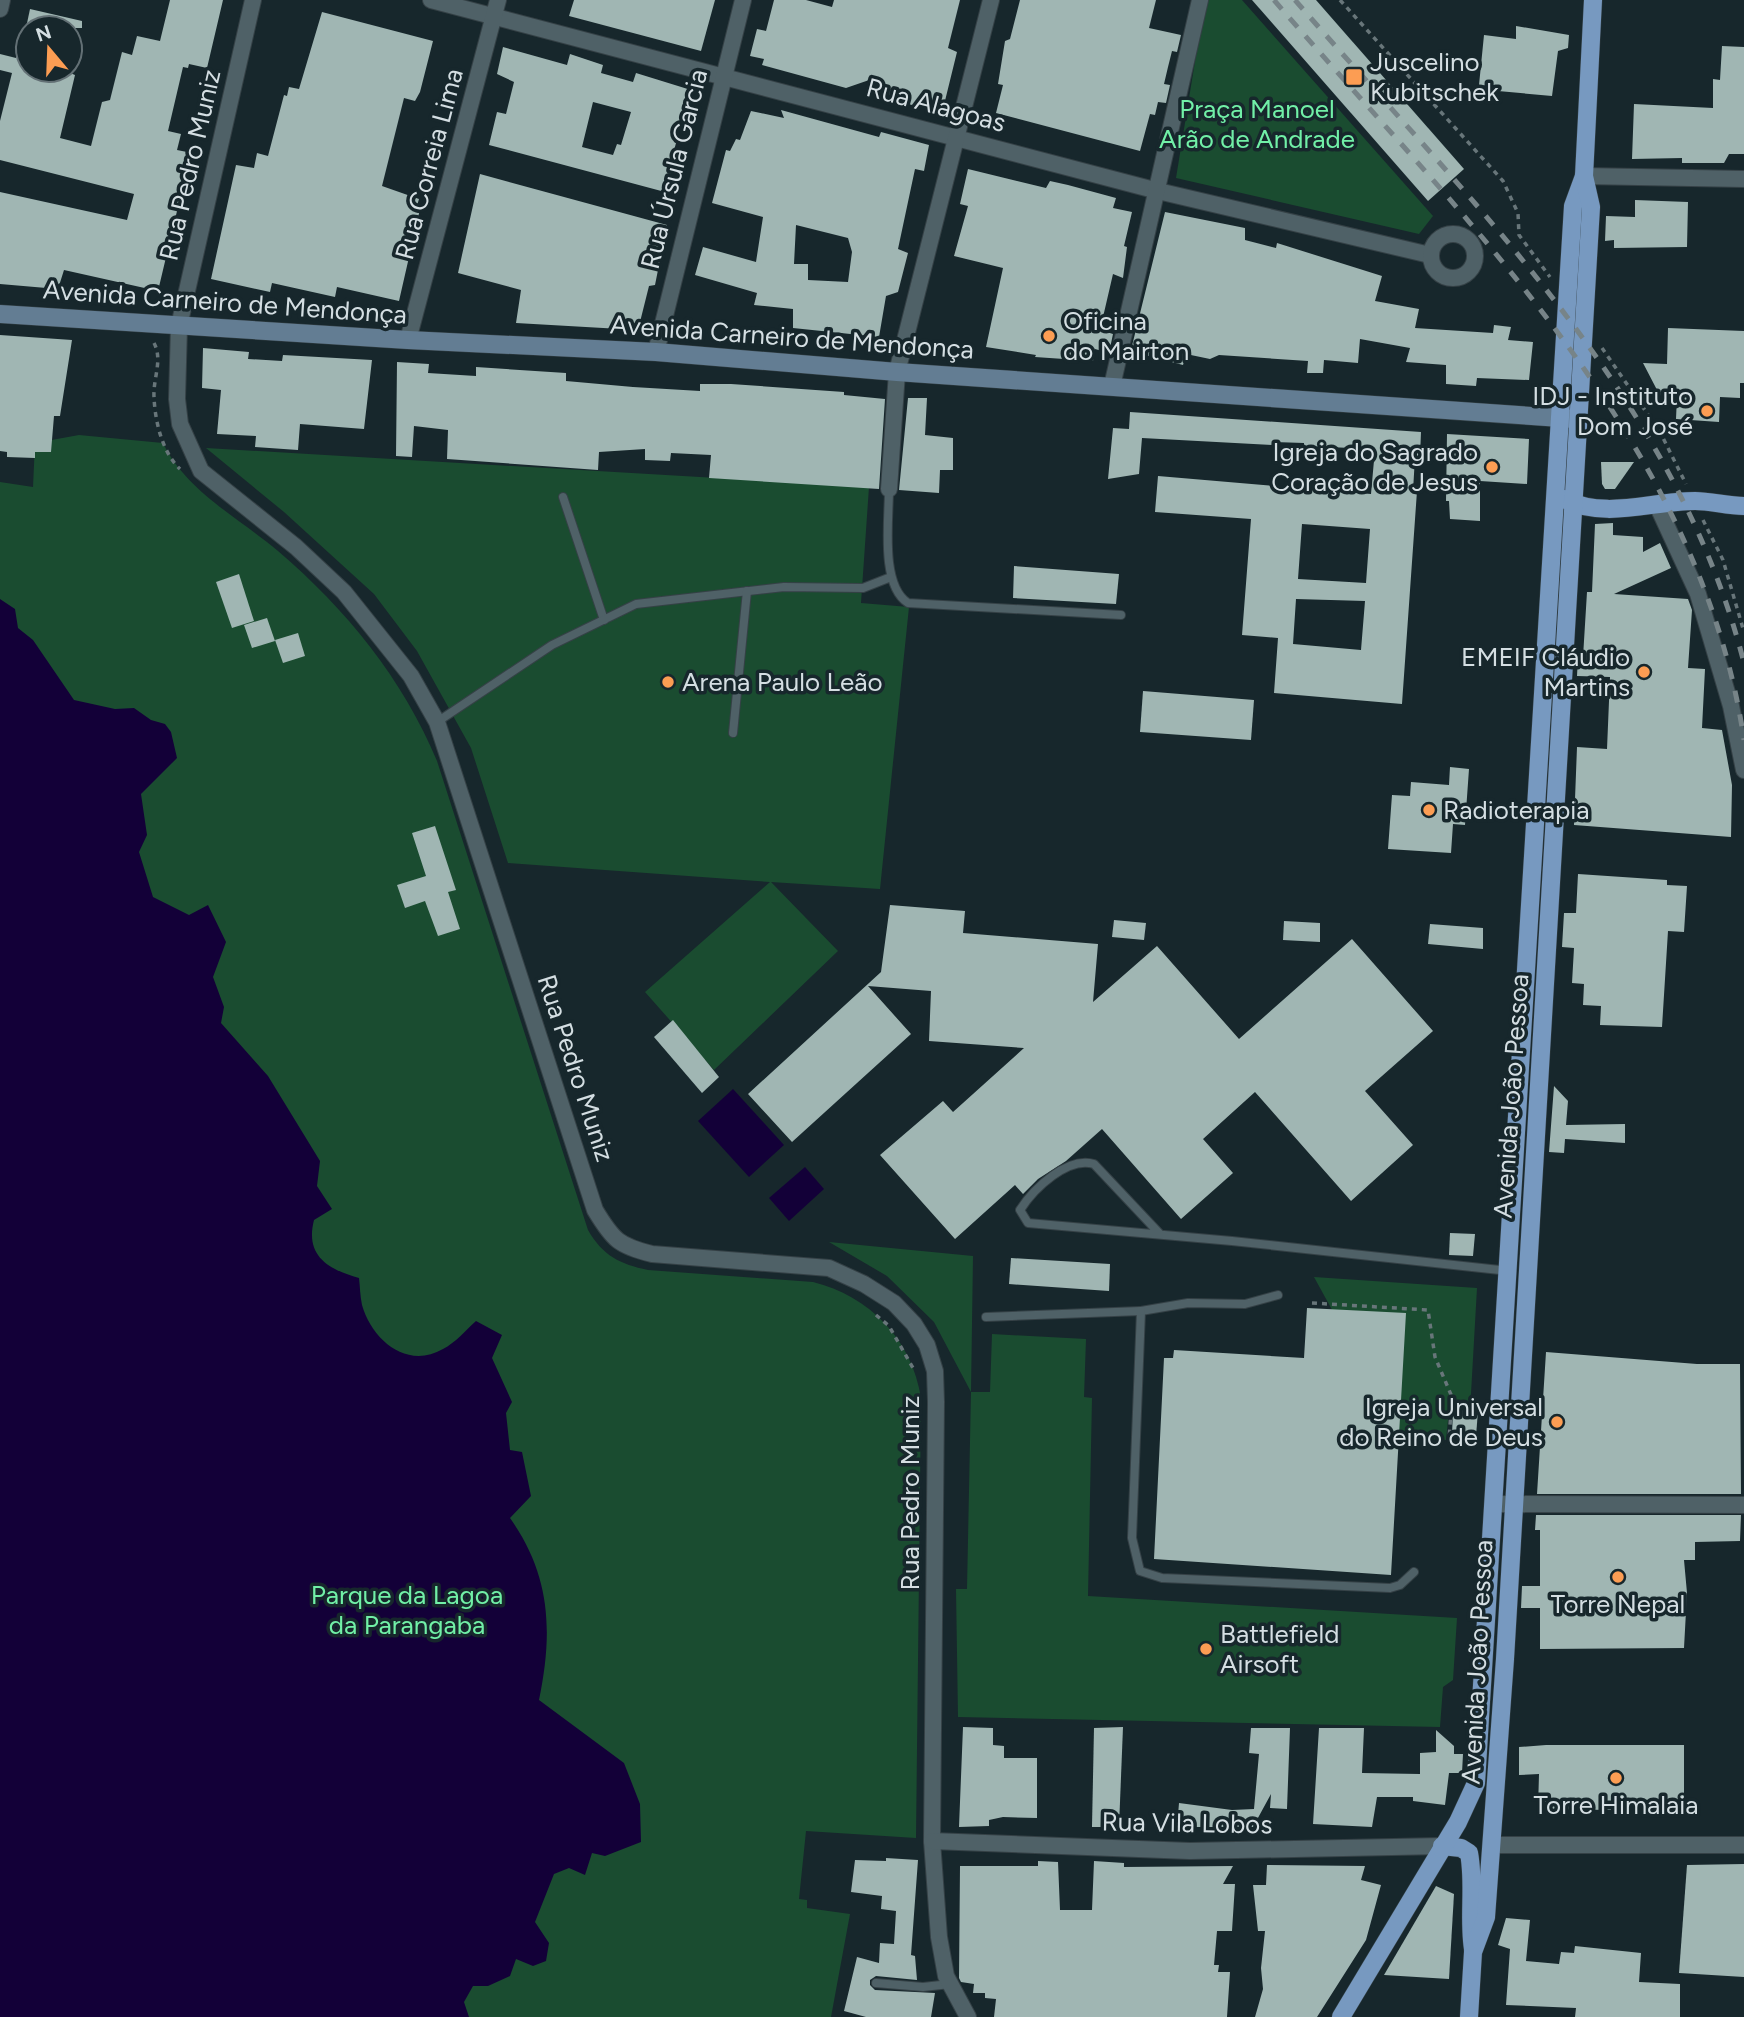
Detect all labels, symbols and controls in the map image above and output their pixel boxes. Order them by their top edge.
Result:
north arrow [14,14,84,84]
text: N [33,20,54,47]
place label: Juscelino Kubitschek [1370,46,1499,108]
street label: Rua Correia Lima [388,65,470,263]
street label: Rua Pedro Muniz [153,66,227,264]
street label: Rua Úrsula Garcia [634,66,714,272]
marker: Juscelino Kubitschek [1344,67,1364,87]
street label: Rua Alagoas [863,71,1009,139]
park label: Praça Manoel Arão de Andrade [1159,93,1355,155]
street label: Avenida Carneiro de Mendonça [42,273,408,331]
place label: Oficina do Mairton [1063,305,1189,367]
street label: Avenida Carneiro de Mendonça [609,308,975,366]
marker: Oficina do Mairton [1041,328,1057,344]
place label: IDJ - Instituto Dom José [1532,380,1693,442]
marker: IDJ - Instituto Dom José [1699,403,1715,419]
place label: Igreja do Sagrado Coração de Jesus [1271,436,1478,498]
marker: Igreja do Sagrado Coração de Jesus [1484,459,1500,475]
place label: EMEIF Cláudio Martins [1461,641,1630,703]
marker: EMEIF Cláudio Martins [1636,664,1652,680]
place label: Arena Paulo Leão [682,666,883,698]
marker: Arena Paulo Leão [660,674,676,690]
place label: Radioterapia [1443,794,1590,826]
marker: Radioterapia [1421,802,1437,818]
street label: Rua Pedro Muniz [531,970,621,1166]
street label: Avenida João Pessoa [1486,973,1536,1219]
place label: Igreja Universal do Reino de Deus [1339,1391,1543,1453]
street label: Rua Pedro Muniz [894,1396,926,1590]
marker: Igreja Universal do Reino de Deus [1549,1414,1565,1430]
street label: Avenida João Pessoa [1455,1539,1499,1785]
marker: Torre Nepal [1610,1569,1626,1585]
park label: Parque da Lagoa da Parangaba [311,1579,503,1641]
place label: Torre Nepal [1551,1588,1685,1620]
place label: Battlefield Airsoft [1220,1618,1340,1680]
marker: Battlefield Airsoft [1198,1641,1214,1657]
marker: Torre Himalaia [1608,1770,1624,1786]
place label: Torre Himalaia [1533,1789,1699,1821]
street label: Rua Vila Lobos [1101,1806,1273,1840]

